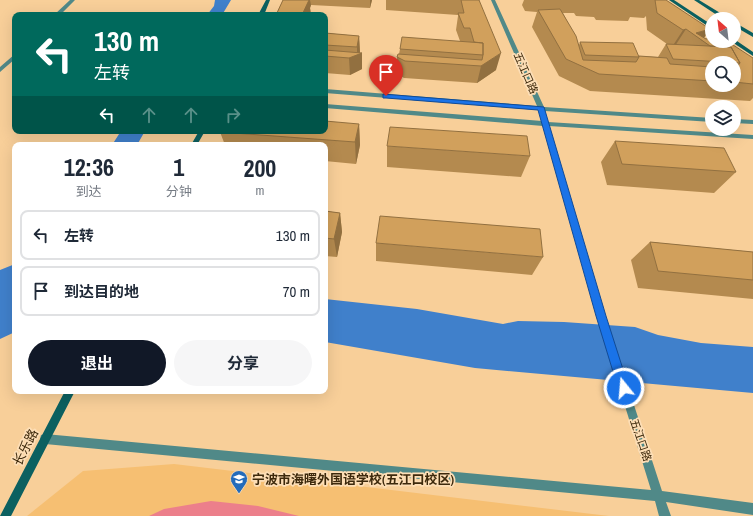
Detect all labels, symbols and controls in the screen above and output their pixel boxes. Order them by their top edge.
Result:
north arrow [705,12,741,48]
map controls [705,12,741,136]
text: 130 m [94,22,159,60]
icon: left [28,28,80,80]
street label: 五江口路 [511,50,541,96]
pin [369,55,403,96]
button: search [705,56,741,92]
text: 左转 [94,60,130,85]
icon: arrive [375,61,397,83]
button: layers [705,100,741,136]
icon: left [96,104,118,126]
icon: ahead [138,104,160,126]
icon: ahead [180,104,202,126]
icon: right [222,104,244,126]
text: 12:36 [64,151,114,183]
text: 1 [173,151,184,183]
text: 200 [243,152,276,184]
text: m [255,182,264,199]
text: 到达 [76,183,102,200]
text: 分钟 [166,183,192,200]
icon: left [30,224,52,246]
text: 左转 [64,225,94,246]
text: 130 m [276,225,310,246]
icon: arrive [30,280,52,302]
text: 到达目的地 [64,281,139,302]
text: 70 m [283,281,310,302]
button: 退出 [28,340,166,386]
button: 分享 [174,340,312,386]
position arrow [603,367,645,409]
street label: 五江口路 [627,417,655,463]
street label: 长乐路 [9,426,42,468]
school or university icon: 宁波市海曙外国语学校(五江口校区) [229,469,249,494]
place label: 宁波市海曙外国语学校(五江口校区) [252,471,455,488]

